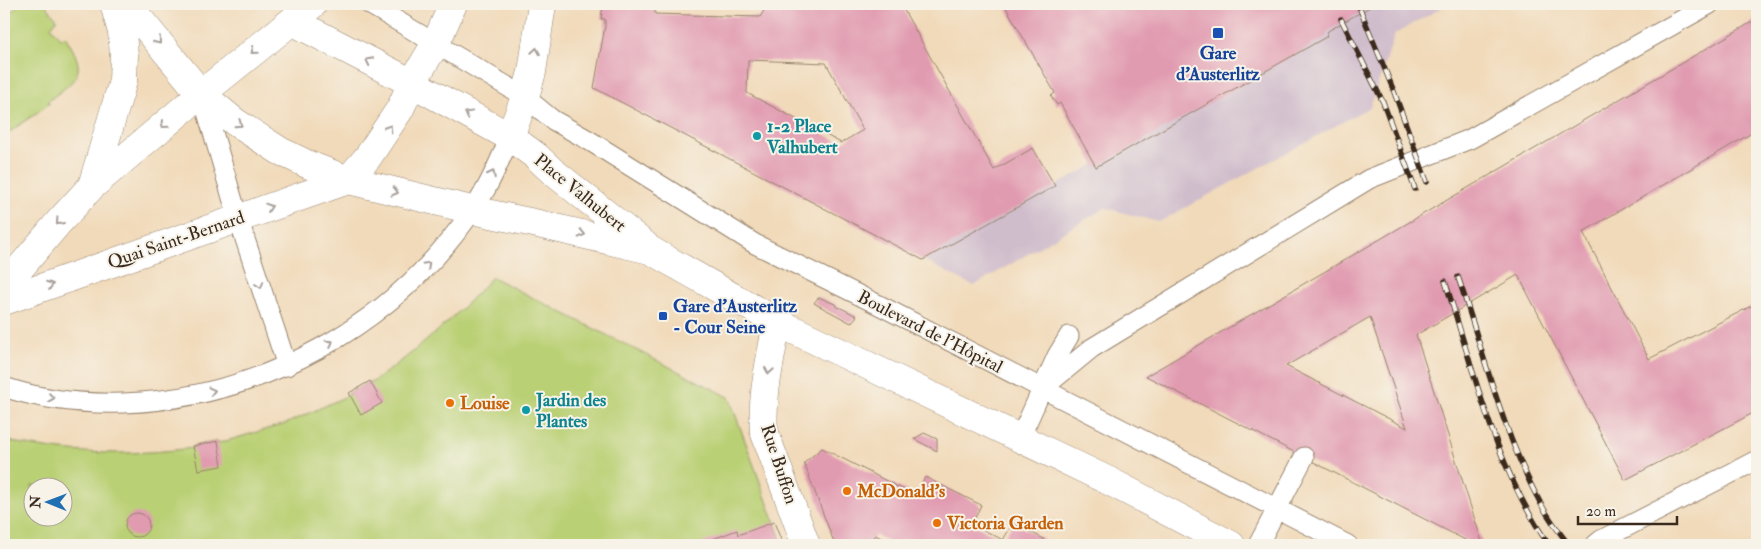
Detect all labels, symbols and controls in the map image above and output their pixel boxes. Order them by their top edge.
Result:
marker: Gare d'Austerlitz [1211,26,1225,40]
one-way arrow [153,36,162,45]
place label: Gare d'Austerlitz [1176,42,1260,86]
one-way arrow [251,46,260,54]
one-way arrow [530,46,541,54]
one-way arrow [365,57,374,67]
one-way arrow [464,110,473,120]
place label: 1-2 Place Valhubert [766,115,838,159]
one-way arrow [233,118,243,127]
one-way arrow [161,119,170,128]
one-way arrow [382,124,392,133]
marker: 1-2 Place Valhubert [751,130,763,142]
street label: Place Valhubert [529,149,631,237]
one-way arrow [486,170,496,179]
one-way arrow [391,186,400,197]
one-way arrow [264,203,273,213]
street label: Quai Saint-Bernard [104,206,248,274]
one-way arrow [56,216,65,225]
one-way arrow [577,228,586,239]
one-way arrow [421,262,430,271]
one-way arrow [45,281,53,291]
one-way arrow [254,281,264,289]
street label: Boulevard de l'Hôpital [853,285,1007,379]
place label: Gare d'Austerlitz - Cour Seine [673,295,797,339]
marker: Gare d'Austerlitz - Cour Seine [657,310,669,322]
one-way arrow [325,340,334,349]
one-way arrow [764,367,775,375]
one-way arrow [208,386,217,397]
place label: Jardin des Plantes [535,389,606,433]
one-way arrow [47,392,55,403]
place label: Louise [460,392,510,415]
marker: Louise [444,397,456,409]
marker: Jardin des Plantes [520,404,532,416]
street label: Rue Buffon [755,421,803,507]
north arrow [22,476,72,526]
place label: McDonald's [856,480,945,503]
marker: McDonald's [841,485,853,497]
scale bar [1578,494,1677,526]
text: N [27,495,44,509]
text: 20 m [1586,502,1616,521]
place label: Victoria Garden [946,512,1064,535]
marker: Victoria Garden [931,517,943,529]

